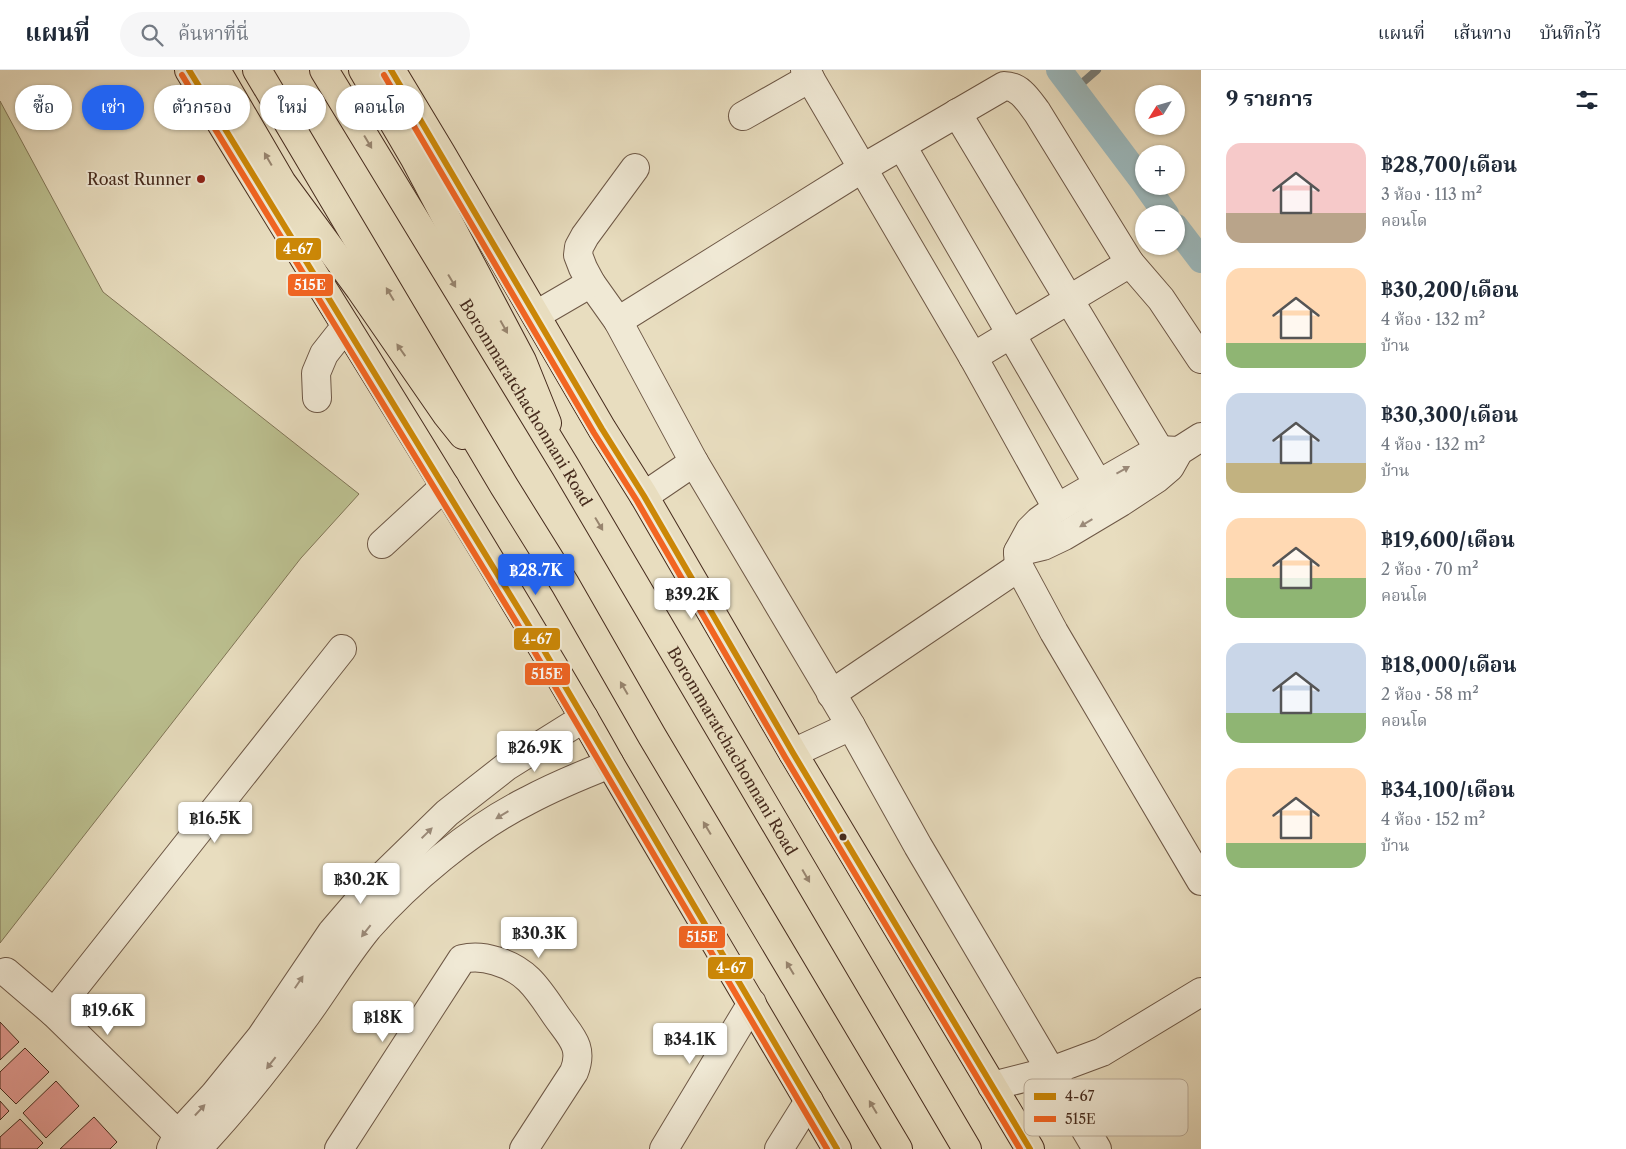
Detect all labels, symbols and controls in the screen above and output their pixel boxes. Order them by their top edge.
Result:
search box [120,12,470,57]
text: แผนที่ [25,18,90,47]
icon: search [138,21,166,49]
text: ค้นหาที่นี่ [178,22,249,45]
text: แผนที่ [1378,22,1425,44]
text: เส้นทาง [1453,22,1512,44]
text: บันทึกไว้ [1540,22,1601,44]
chip: ซื้อ [15,85,72,130]
chip: เช่า [82,85,144,130]
chip: ตัวกรอง [154,85,250,130]
chip: ใหม่ [260,85,326,130]
chip: คอนโด [336,85,424,130]
north arrow [1135,85,1185,135]
map controls [1135,85,1185,255]
text: 9 รายการ [1226,86,1313,111]
icon: filters [1573,86,1601,114]
one-way arrow [363,135,372,148]
button: + [1135,145,1185,195]
text: ฿28,700/เดือน [1381,152,1517,177]
one-way arrow [264,153,273,166]
icon: home [1266,163,1326,223]
place label: Roast Runner [87,169,191,189]
marker: Roast Runner [195,173,207,185]
text: 3 ห้อง · 113 m² [1381,184,1482,204]
button: − [1135,205,1185,255]
text: คอนโด [1381,210,1427,230]
line badge: 4-67 [275,237,322,261]
text: 4-67 [283,240,314,258]
line badge: 515E [287,273,334,297]
one-way arrow [447,274,456,287]
text: 515E [294,276,326,294]
text: ฿30,200/เดือน [1381,277,1519,302]
one-way arrow [385,288,394,301]
icon: home [1266,288,1326,348]
street label: Borommaratchachonnani Road [456,295,596,510]
text: 4 ห้อง · 132 m² [1381,309,1485,329]
one-way arrow [500,320,508,335]
text: บ้าน [1381,335,1409,355]
one-way arrow [397,343,406,356]
text: ฿30,300/เดือน [1381,402,1518,427]
icon: home [1266,413,1326,473]
text: 4 ห้อง · 132 m² [1381,434,1485,454]
text: บ้าน [1381,460,1409,480]
one-way arrow [1115,466,1130,474]
one-way arrow [595,518,604,531]
one-way arrow [1080,518,1093,527]
text: ฿19,600/เดือน [1381,527,1515,552]
icon: home [1266,538,1326,598]
pin: ฿28.7K [495,554,577,596]
text: 2 ห้อง · 70 m² [1381,559,1479,579]
text: ฿28.7K [509,560,563,580]
pin: ฿39.2K [651,578,733,620]
text: ฿39.2K [665,584,719,604]
text: คอนโด [1381,585,1427,605]
line badge: 4-67 [513,627,561,651]
text: 4-67 [522,630,553,648]
street label: Borommaratchachonnani Road [663,643,802,859]
text: ฿18,000/เดือน [1381,652,1517,677]
line badge: 515E [524,662,571,686]
icon: home [1266,663,1326,723]
text: 515E [531,665,563,683]
one-way arrow [620,682,629,695]
text: 2 ห้อง · 58 m² [1381,684,1479,704]
text: คอนโด [1381,710,1427,730]
pin: ฿26.9K [494,730,576,773]
text: ฿26.9K [508,737,562,757]
text: ฿34,100/เดือน [1381,777,1515,802]
icon: home [1266,788,1326,848]
pin: ฿16.5K [174,802,256,844]
text: ฿16.5K [189,808,241,828]
text: 4 ห้อง · 152 m² [1381,809,1485,829]
one-way arrow [496,810,509,819]
one-way arrow [702,822,711,835]
one-way arrow [421,827,433,839]
unlabelled marker [838,832,848,842]
text: บ้าน [1381,835,1409,855]
pin: ฿30.2K [320,862,402,905]
text: ฿30.2K [334,869,388,889]
one-way arrow [802,869,811,882]
pin: ฿30.3K [498,916,580,959]
text: ฿30.3K [512,923,566,943]
one-way arrow [361,924,372,937]
line badge: 515E [678,925,726,949]
text: 515E [686,928,718,946]
line badge: 4-67 [707,956,754,980]
text: 4-67 [716,959,747,977]
one-way arrow [786,961,795,974]
one-way arrow [294,975,303,988]
pin: ฿19.6K [67,994,149,1036]
text: ฿19.6K [82,1000,134,1020]
pin: ฿18K [353,1000,413,1043]
text: ฿18K [364,1007,402,1027]
pin: ฿34.1K [649,1022,731,1065]
text: ฿34.1K [664,1029,716,1049]
one-way arrow [265,1056,276,1069]
legend [1024,1079,1188,1136]
text: 4-67 [1065,1087,1095,1105]
one-way arrow [869,1101,878,1114]
one-way arrow [194,1105,206,1117]
text: 515E [1065,1110,1096,1128]

